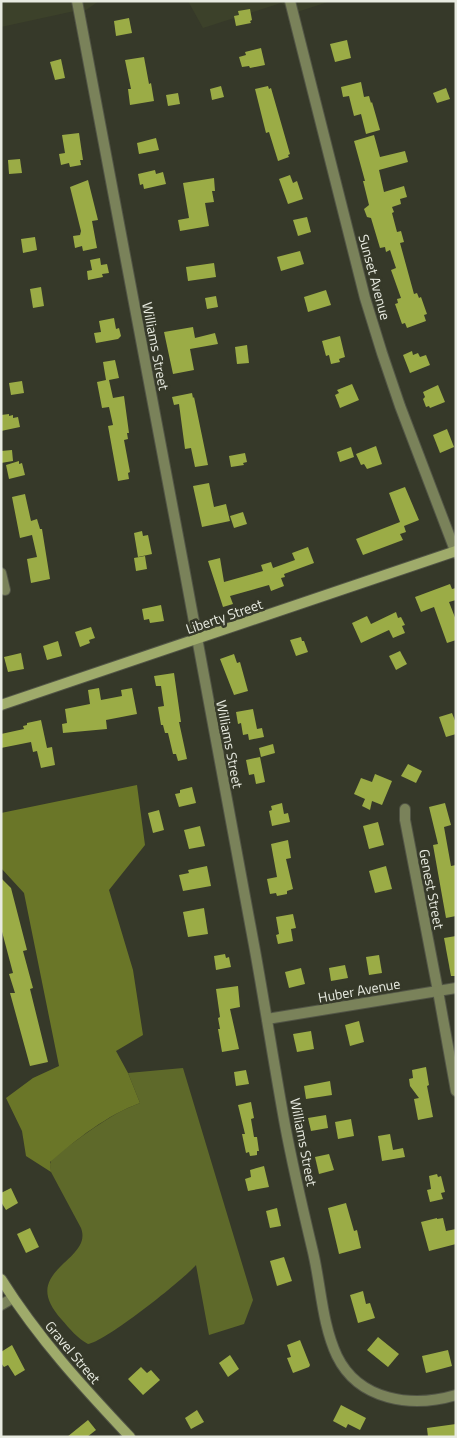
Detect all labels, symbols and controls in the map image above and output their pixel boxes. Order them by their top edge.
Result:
street label: Sunset Avenue [353,232,397,322]
street label: Williams Street [137,300,175,392]
street label: Liberty Street [183,593,265,639]
street label: Williams Street [211,698,249,790]
street label: Genest Street [414,847,450,931]
street label: Huber Avenue [316,972,402,1008]
street label: Williams Street [285,1096,323,1188]
street label: Gravel Street [40,1316,106,1388]

